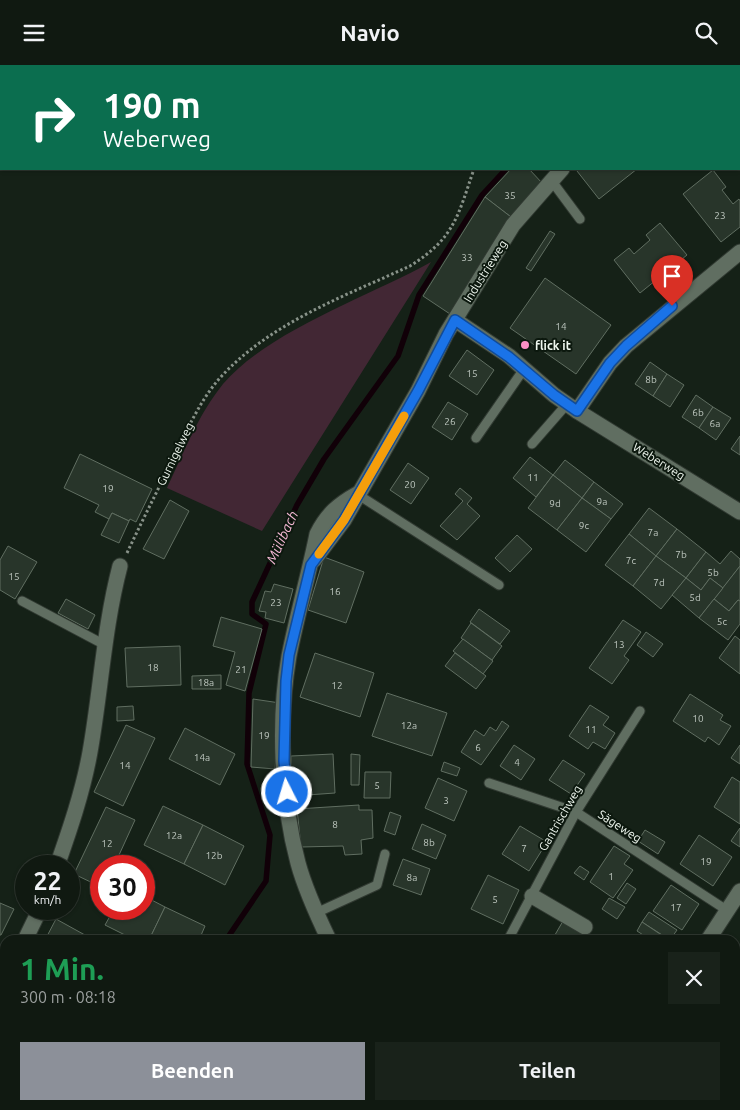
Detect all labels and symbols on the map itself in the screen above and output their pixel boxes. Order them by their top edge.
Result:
house number: 35 [504,190,516,201]
house number: 23 [714,210,726,221]
street label: Industrieweg [461,238,509,304]
house number: 33 [461,252,473,263]
pin [651,255,693,306]
house number: 14 [555,321,567,332]
marker: flick it [519,339,531,351]
place label: flick it [535,339,571,352]
house number: 15 [466,368,478,379]
house number: 8b [645,374,657,385]
house number: 6b [692,407,704,418]
house number: 26 [444,416,456,427]
house number: 6a [710,418,720,429]
street label: Gurnigelweg [154,420,196,488]
street label: Weberweg [631,440,687,482]
house number: 11 [527,472,539,483]
house number: 20 [404,479,416,490]
house number: 19 [102,483,114,494]
house number: 9a [597,496,607,507]
house number: 9d [549,498,561,509]
water label: Mülibach [263,508,301,566]
house number: 9c [579,520,589,531]
house number: 7a [648,527,658,538]
house number: 7b [675,549,687,560]
house number: 7c [626,555,636,566]
house number: 5b [707,567,719,578]
house number: 15 [8,571,20,582]
house number: 7d [653,577,665,588]
house number: 16 [329,586,341,597]
house number: 5d [689,592,701,603]
house number: 23 [270,597,282,608]
house number: 5c [717,616,727,627]
house number: 13 [613,639,625,650]
house number: 18 [147,662,159,673]
house number: 21 [235,664,247,675]
house number: 18a [198,677,214,688]
house number: 12 [331,680,343,691]
house number: 10 [692,713,704,724]
house number: 12a [401,720,417,731]
house number: 11 [585,724,597,735]
house number: 19 [258,730,270,741]
house number: 6 [475,742,481,753]
house number: 14a [194,752,210,763]
house number: 4 [514,757,520,768]
house number: 14 [119,760,131,771]
position arrow [260,765,312,817]
house number: 5 [374,780,380,791]
street label: Gantrischweg [536,783,584,853]
house number: 3 [443,795,449,806]
street label: Sägeweg [596,807,644,845]
house number: 8 [332,819,338,830]
house number: 12a [166,830,182,841]
house number: 8b [423,837,435,848]
house number: 12 [101,838,113,849]
house number: 7 [521,843,527,854]
house number: 12b [205,850,223,861]
speed limit sign: 30 [90,855,155,920]
house number: 19 [700,856,712,867]
house number: 1 [608,871,614,882]
house number: 8a [407,872,417,883]
house number: 5 [492,894,498,905]
house number: 17 [670,902,682,913]

